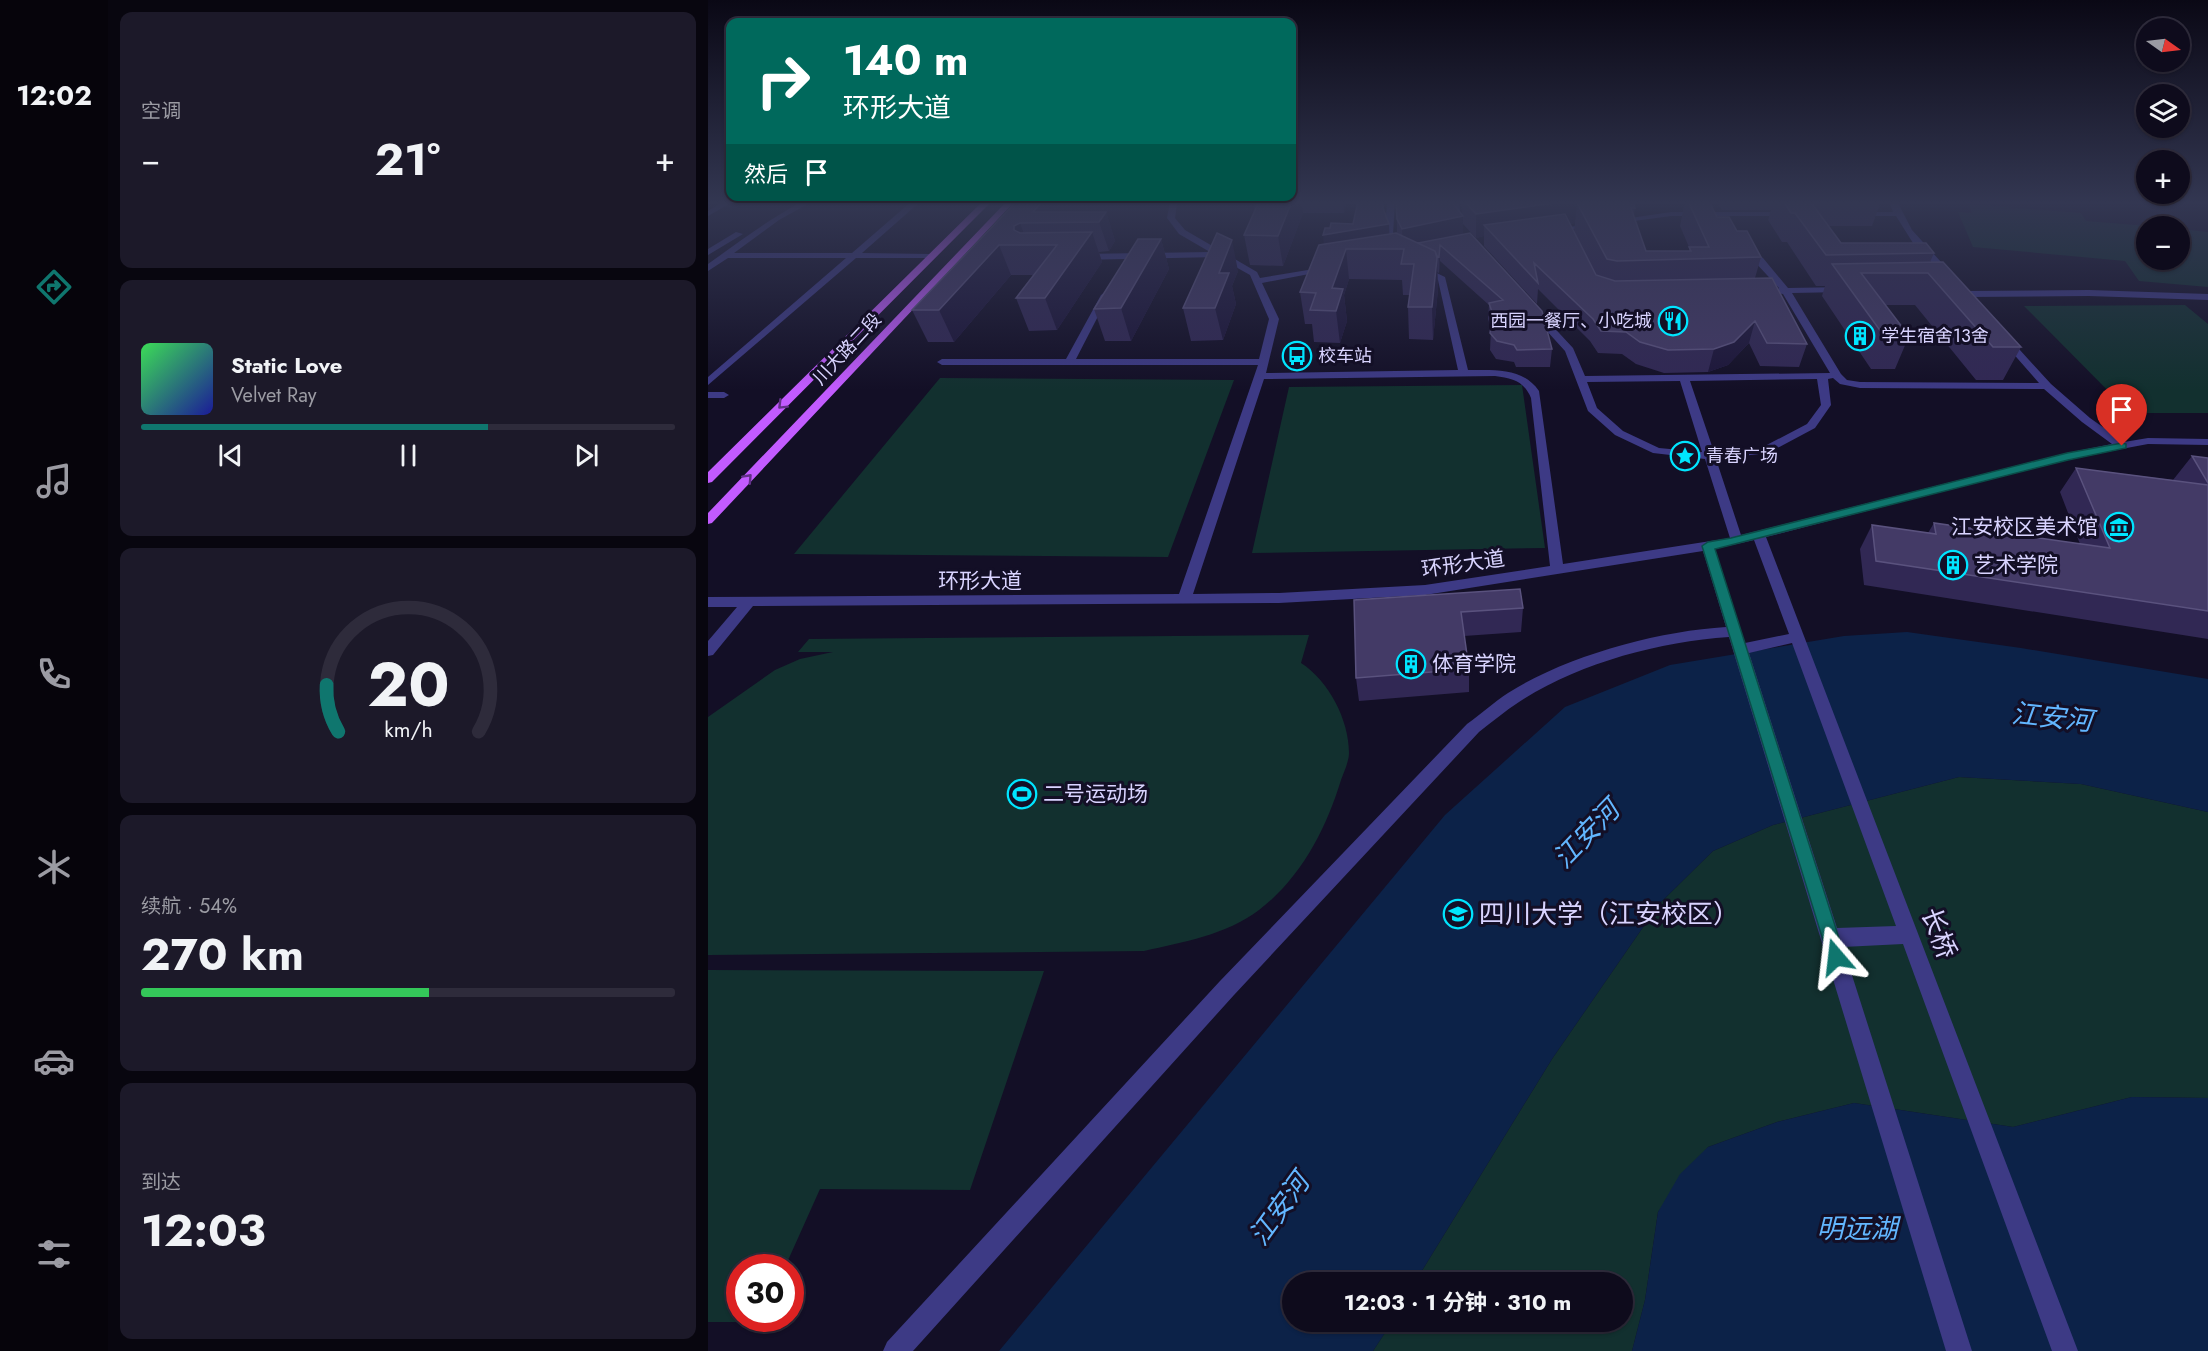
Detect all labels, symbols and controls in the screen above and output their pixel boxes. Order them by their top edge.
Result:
north arrow [2136,18,2190,72]
map controls [2136,18,2190,270]
text: 140 m [843,30,969,91]
icon: right [744,42,822,120]
text: 12:02 [16,76,92,115]
button: layers [2136,84,2190,138]
text: 环形大道 [843,88,951,127]
text: 空调 [141,97,181,126]
text: 21° [375,127,440,192]
text: − [141,136,160,183]
text: + [655,136,675,183]
button: + [2136,150,2190,204]
icon: arrive [800,156,833,189]
text: 然后 [744,158,788,190]
button: − [2136,216,2190,270]
icon: directions [33,266,75,308]
restaurant icon: 西园一餐厅、小吃城 [1657,305,1689,337]
street label: 川大路二段 [807,307,887,391]
place label: 西园一餐厅、小吃城 [1490,308,1652,334]
building icon: 学生宿舍13舍 [1844,320,1876,352]
place label: 学生宿舍13舍 [1881,323,1989,349]
bus stop icon: 校车站 [1281,340,1313,372]
place label: 校车站 [1318,343,1372,369]
text: Static Love [231,349,342,381]
text: Velvet Ray [231,381,317,410]
pin [2096,384,2147,446]
icon: arrive [2105,393,2138,426]
one-way arrow [779,398,789,409]
icon: previous [214,439,247,472]
icon: pause [392,439,425,472]
icon: next [570,439,603,472]
place icon: 青春广场 [1669,440,1701,472]
place label: 青春广场 [1706,443,1778,469]
icon: music [33,460,75,502]
one-way arrow [741,474,752,484]
museum icon: 江安校区美术馆 [2103,511,2135,543]
place label: 江安校区美术馆 [1951,512,2098,542]
street label: 环形大道 [1419,543,1507,585]
building icon: 艺术学院 [1937,549,1969,581]
place label: 艺术学院 [1974,550,2058,580]
street label: 环形大道 [938,566,1022,596]
text: 20 [367,640,449,730]
building icon: 体育学院 [1395,648,1427,680]
place label: 体育学院 [1432,649,1516,679]
icon: phone [33,653,75,695]
water label: 江安河 [2010,693,2099,741]
text: km/h [384,715,432,746]
sports icon: 二号运动场 [1006,778,1038,810]
place label: 二号运动场 [1043,779,1148,809]
water label: 江安河 [1544,788,1632,877]
icon: climate [33,846,75,888]
text: 续航 · 54% [141,892,237,921]
place label: 四川大学（江安校区） [1479,895,1739,933]
school or university icon: 四川大学（江安校区） [1442,898,1474,930]
street label: 长桥 [1912,902,1966,964]
text: 270 km [141,922,304,987]
position arrow [1804,925,1868,989]
icon: car [33,1040,75,1082]
water label: 江安河 [1239,1161,1322,1253]
text: 到达 [141,1168,181,1197]
text: 12:03 [141,1198,266,1263]
water label: 明远湖 [1817,1209,1901,1248]
icon: filters [33,1233,75,1275]
speed limit sign: 30 [726,1254,804,1332]
text: 12:03 · 1 分钟 · 310 m [1344,1286,1571,1318]

